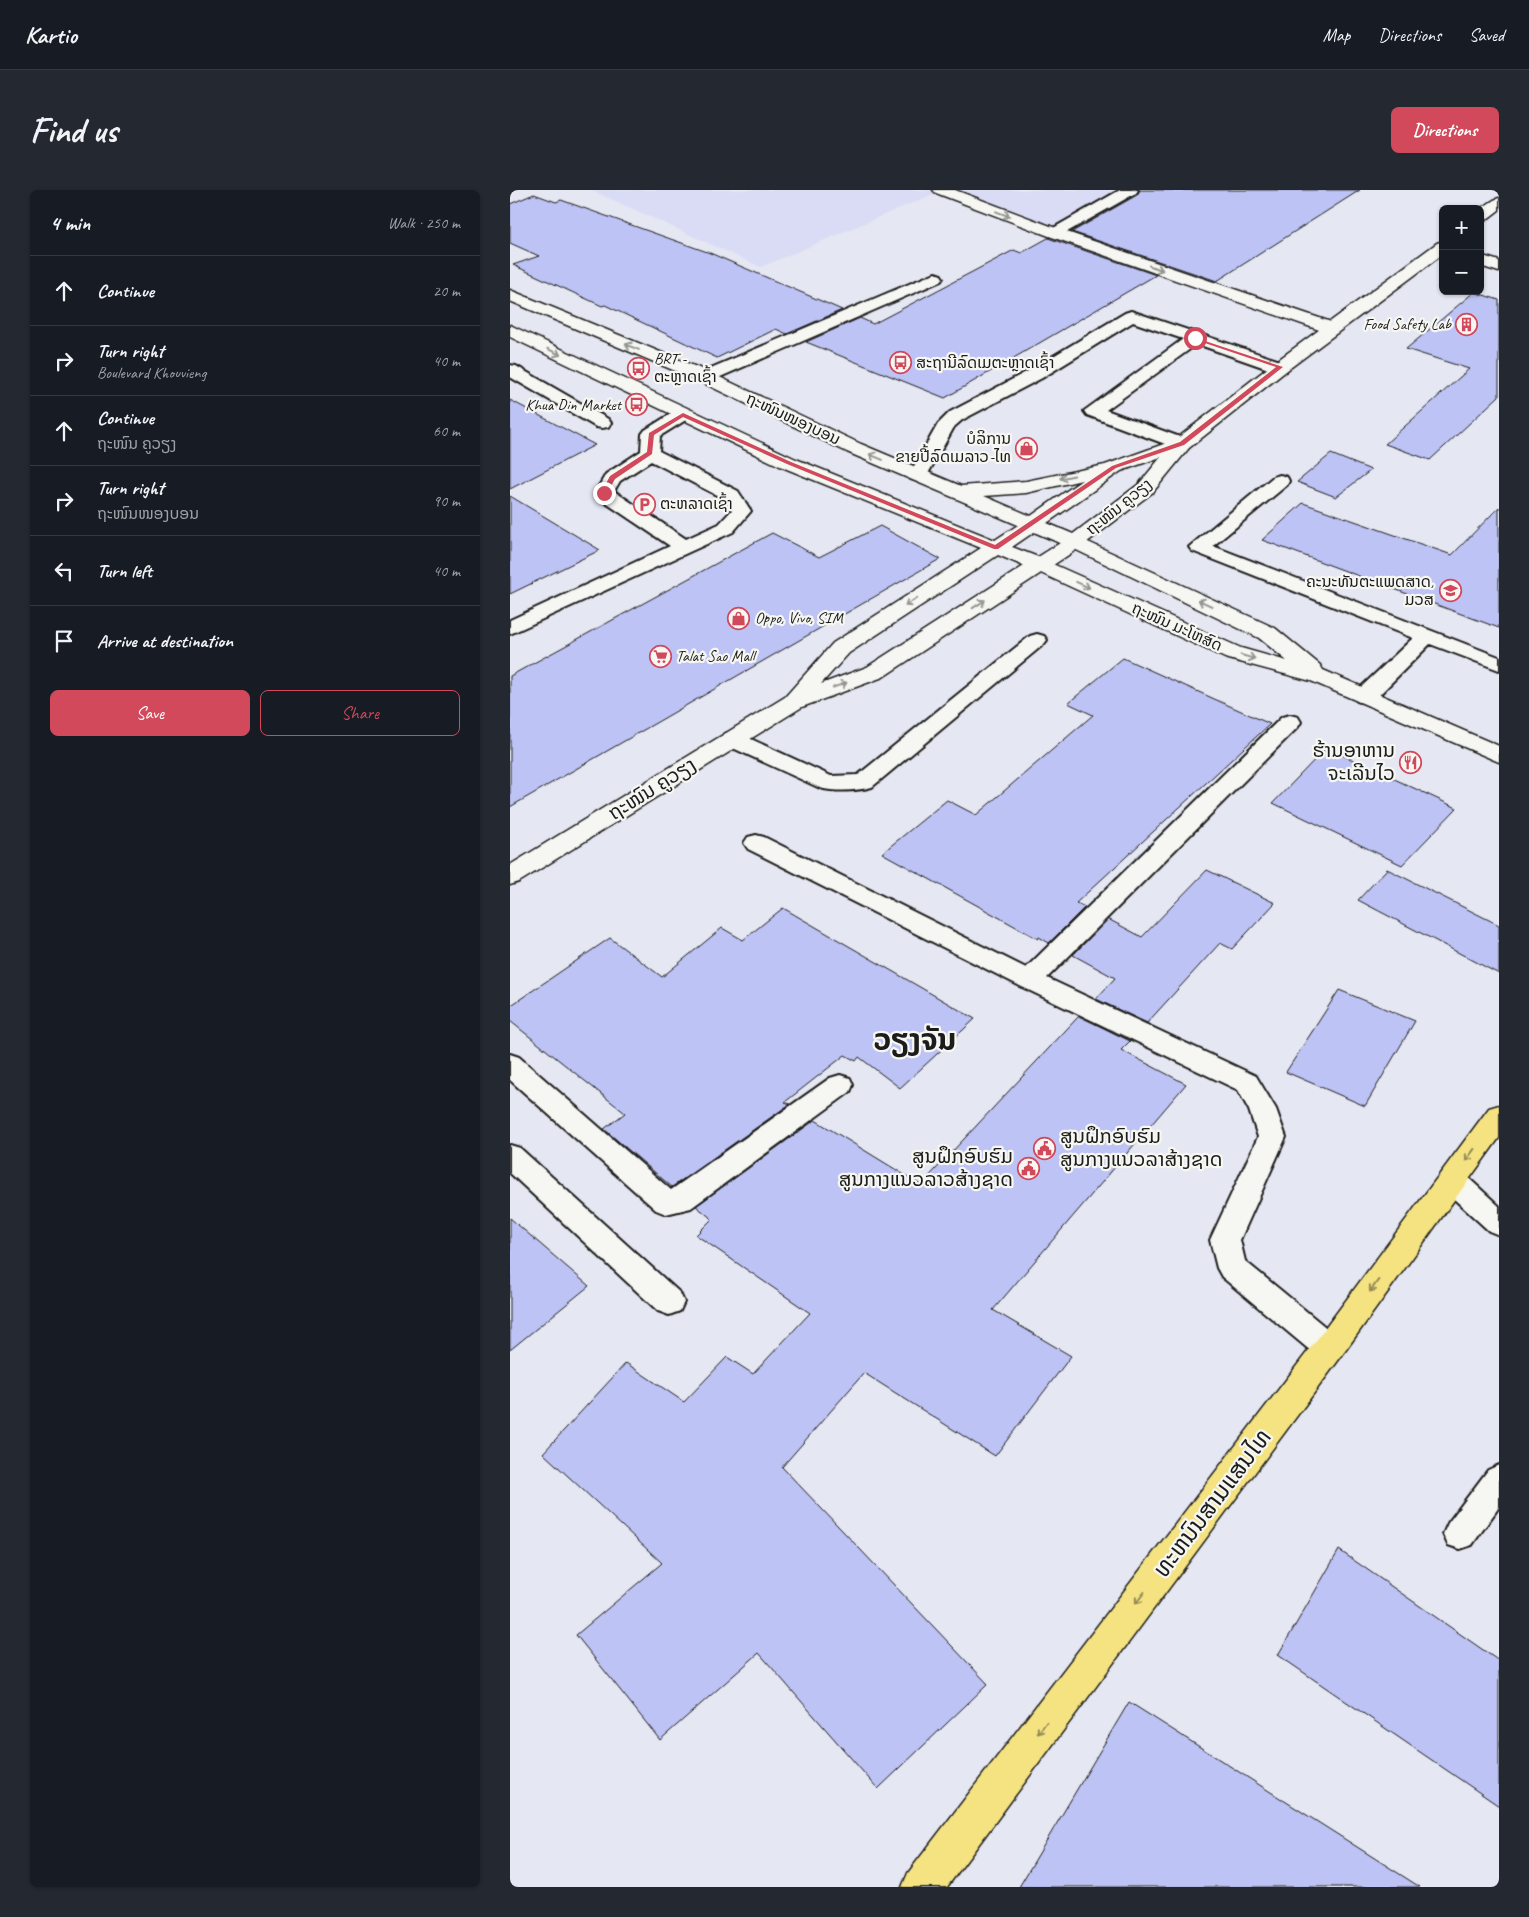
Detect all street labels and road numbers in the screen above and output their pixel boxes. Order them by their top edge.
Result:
street label: ຖະໜົນໜອງບອນ [743,388,843,450]
street label: ຖະໜົນ ຄູວຽງ [1082,474,1156,540]
street label: ຖະໜົນ ມະໂຫສົດ [1129,598,1225,656]
street label: ຖະໜົນ ຄູວຽງ [603,752,701,826]
street label: ທະຫນົນສາມແສນໄທ [1146,1423,1278,1583]

